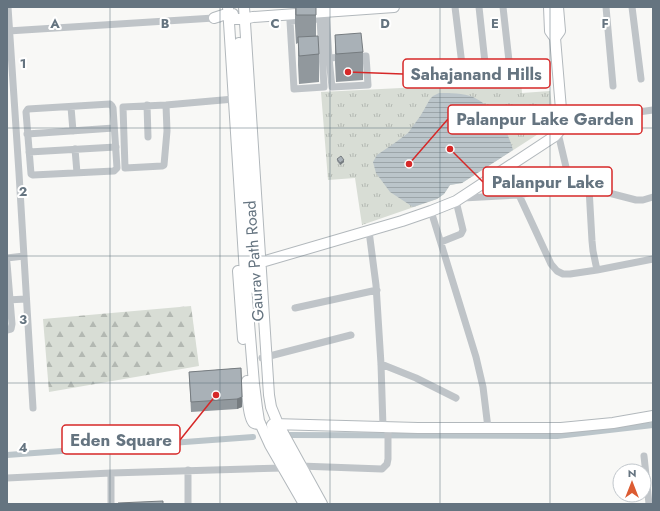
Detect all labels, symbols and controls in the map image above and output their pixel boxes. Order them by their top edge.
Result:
text: A [49,14,60,33]
text: B [161,14,170,33]
text: C [270,14,280,33]
text: D [380,14,390,33]
text: E [491,14,499,33]
text: F [601,14,609,33]
text: 1 [20,54,26,73]
callout: Sahajanand Hills [403,59,550,88]
text: Sahajanand Hills [410,62,542,86]
callout: Palanpur Lake Garden [448,105,642,134]
text: Palanpur Lake Garden [456,107,634,131]
callout: Palanpur Lake [483,167,612,196]
text: Palanpur Lake [492,170,605,194]
text: 2 [19,182,27,201]
street label: Gaurav Path Road [238,200,270,322]
text: 3 [19,310,27,329]
callout: Eden Square [62,425,180,454]
text: Eden Square [70,428,172,452]
text: 4 [18,438,28,457]
north arrow [612,463,652,503]
text: N [628,465,636,481]

